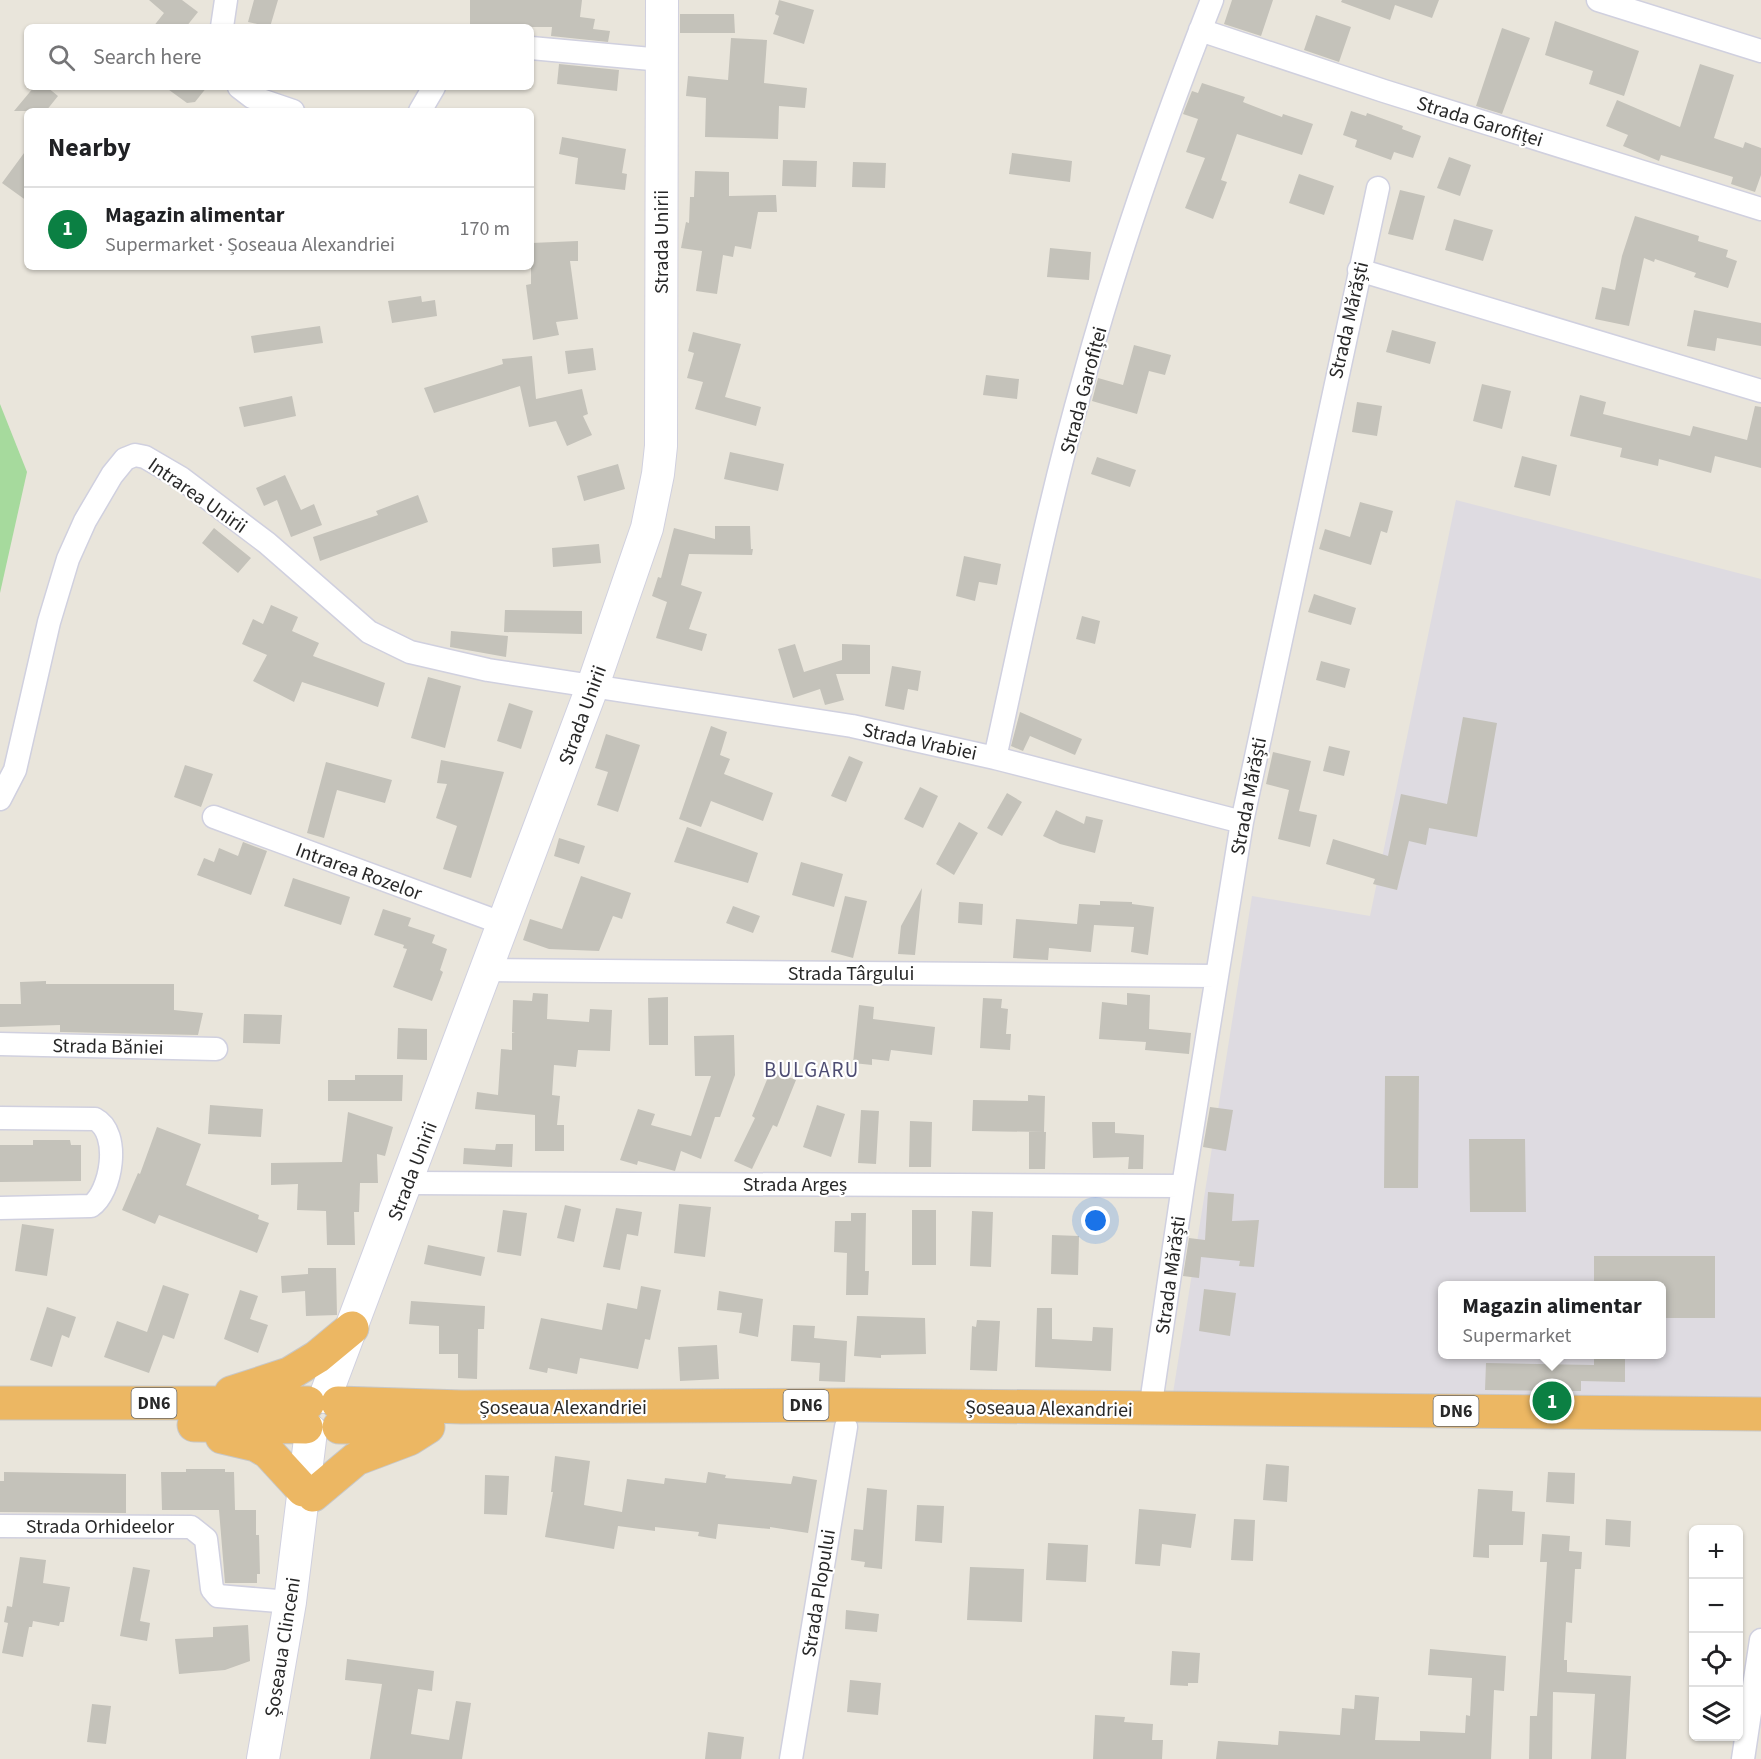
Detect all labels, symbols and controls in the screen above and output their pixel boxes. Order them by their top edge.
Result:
search box [24,24,534,90]
icon: search [45,41,78,74]
text: Search here [93,41,201,73]
street label: Strada Garofiței [1413,89,1546,154]
text: Nearby [48,129,131,166]
street label: Strada Unirii [648,190,676,294]
text: Magazin alimentar [105,199,285,231]
text: 1 [62,215,73,243]
text: 170 m [460,215,510,243]
text: Supermarket · Șoseaua Alexandriei [105,231,395,259]
street label: Strada Mărăști [1322,259,1376,382]
street label: Strada Garofiței [1054,323,1114,457]
street label: Intrarea Unirii [142,451,253,540]
street label: Strada Unirii [552,662,614,769]
street label: Strada Vrabiei [860,716,979,768]
street label: Strada Mărăști [1224,735,1274,858]
street label: Intrarea Rozelor [291,836,426,908]
street label: Strada Târgului [788,960,914,988]
street label: Strada Băniei [52,1032,164,1062]
district label: BULGARU [764,1055,860,1085]
street label: Strada Unirii [381,1118,445,1225]
street label: Strada Argeș [743,1171,847,1199]
your location [1081,1206,1110,1235]
street label: Strada Mărăști [1149,1214,1193,1336]
popup [1438,1281,1666,1359]
text: Magazin alimentar [1462,1290,1642,1322]
text: Supermarket [1462,1322,1571,1350]
pin: 1 [1532,1378,1572,1424]
road number: DN6 [132,1388,176,1418]
road number: DN6 [784,1390,828,1420]
street label: Șoseaua Alexandriei [479,1394,647,1422]
street label: Șoseaua Alexandriei [965,1394,1133,1424]
road number: DN6 [1434,1396,1478,1426]
street label: Strada Orhideelor [26,1513,174,1541]
map controls [1689,1525,1743,1741]
button: + [1689,1525,1743,1579]
street label: Strada Plopului [795,1527,843,1659]
street label: Șoseaua Clinceni [258,1575,308,1719]
button: − [1689,1579,1743,1633]
button: locate [1689,1633,1743,1687]
button: layers [1689,1687,1743,1741]

